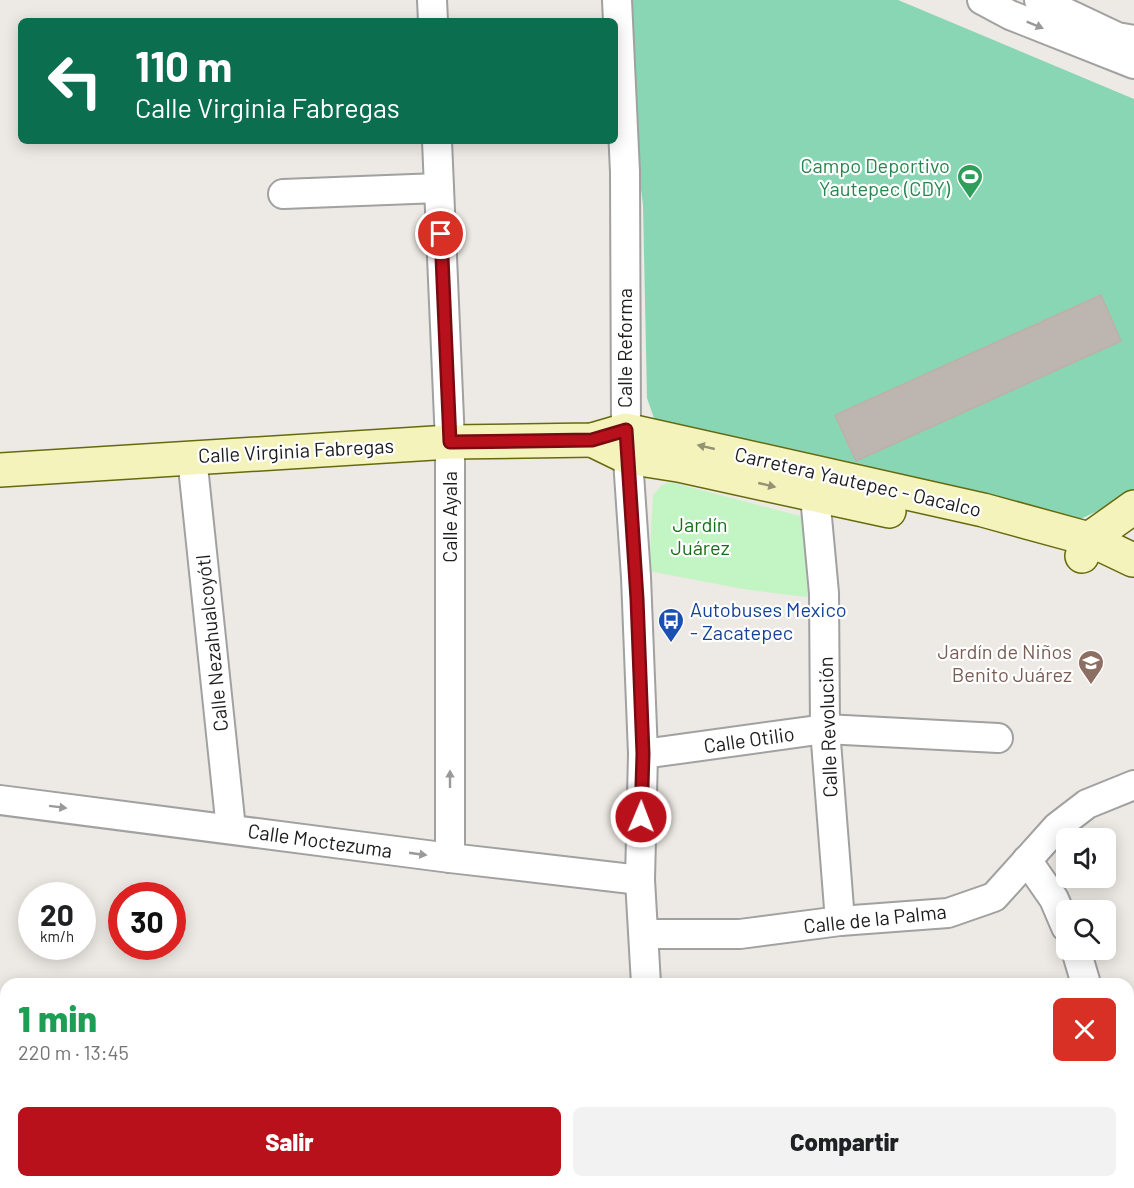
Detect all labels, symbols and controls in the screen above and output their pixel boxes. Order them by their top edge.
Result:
one-way arrow [1027,20,1045,30]
text: 110 m [135,40,232,90]
icon: left [36,42,114,120]
text: Calle Virginia Fabregas [135,91,400,123]
place label: Campo Deportivo Yautepec (CDY) [801,153,951,200]
sports icon: Campo Deportivo Yautepec (CDY) [955,162,985,200]
pin [415,208,466,259]
icon: arrive [424,217,457,250]
street label: Calle Reforma [612,288,636,408]
street label: Calle Virginia Fabregas [197,433,395,467]
street label: Carretera Yautepec - Oacalco [733,441,984,521]
one-way arrow [696,442,715,451]
street label: Calle Ayala [437,471,461,563]
one-way arrow [758,481,776,491]
park label: Jardín Juárez [670,512,730,559]
street label: Calle Nezahualcoyótl [190,553,232,733]
place label: Autobuses Mexico - Zacatepec [690,597,847,644]
bus stop icon: Autobuses Mexico - Zacatepec [656,606,686,644]
place label: Jardín de Niños Benito Juárez [938,639,1072,686]
school or university icon: Jardín de Niños Benito Juárez [1076,648,1106,686]
street label: Calle Revolución [813,656,841,798]
street label: Calle Otilio [702,721,796,757]
one-way arrow [445,769,455,788]
position arrow [609,785,673,849]
one-way arrow [49,803,68,812]
street label: Calle Moctezuma [246,818,394,862]
map controls [1056,828,1116,960]
button: sound [1056,828,1116,888]
one-way arrow [409,849,428,859]
speed limit sign: 30 [108,882,186,960]
text: 20 [40,896,74,932]
street label: Calle de la Palma [802,899,948,937]
button: search [1056,900,1116,960]
text: km/h [40,927,74,945]
text: 1 min [18,996,97,1039]
button: close [1053,998,1116,1061]
text: 220 m · 13:45 [18,1040,129,1064]
button: Salir [18,1107,561,1176]
button: Compartir [573,1107,1116,1176]

